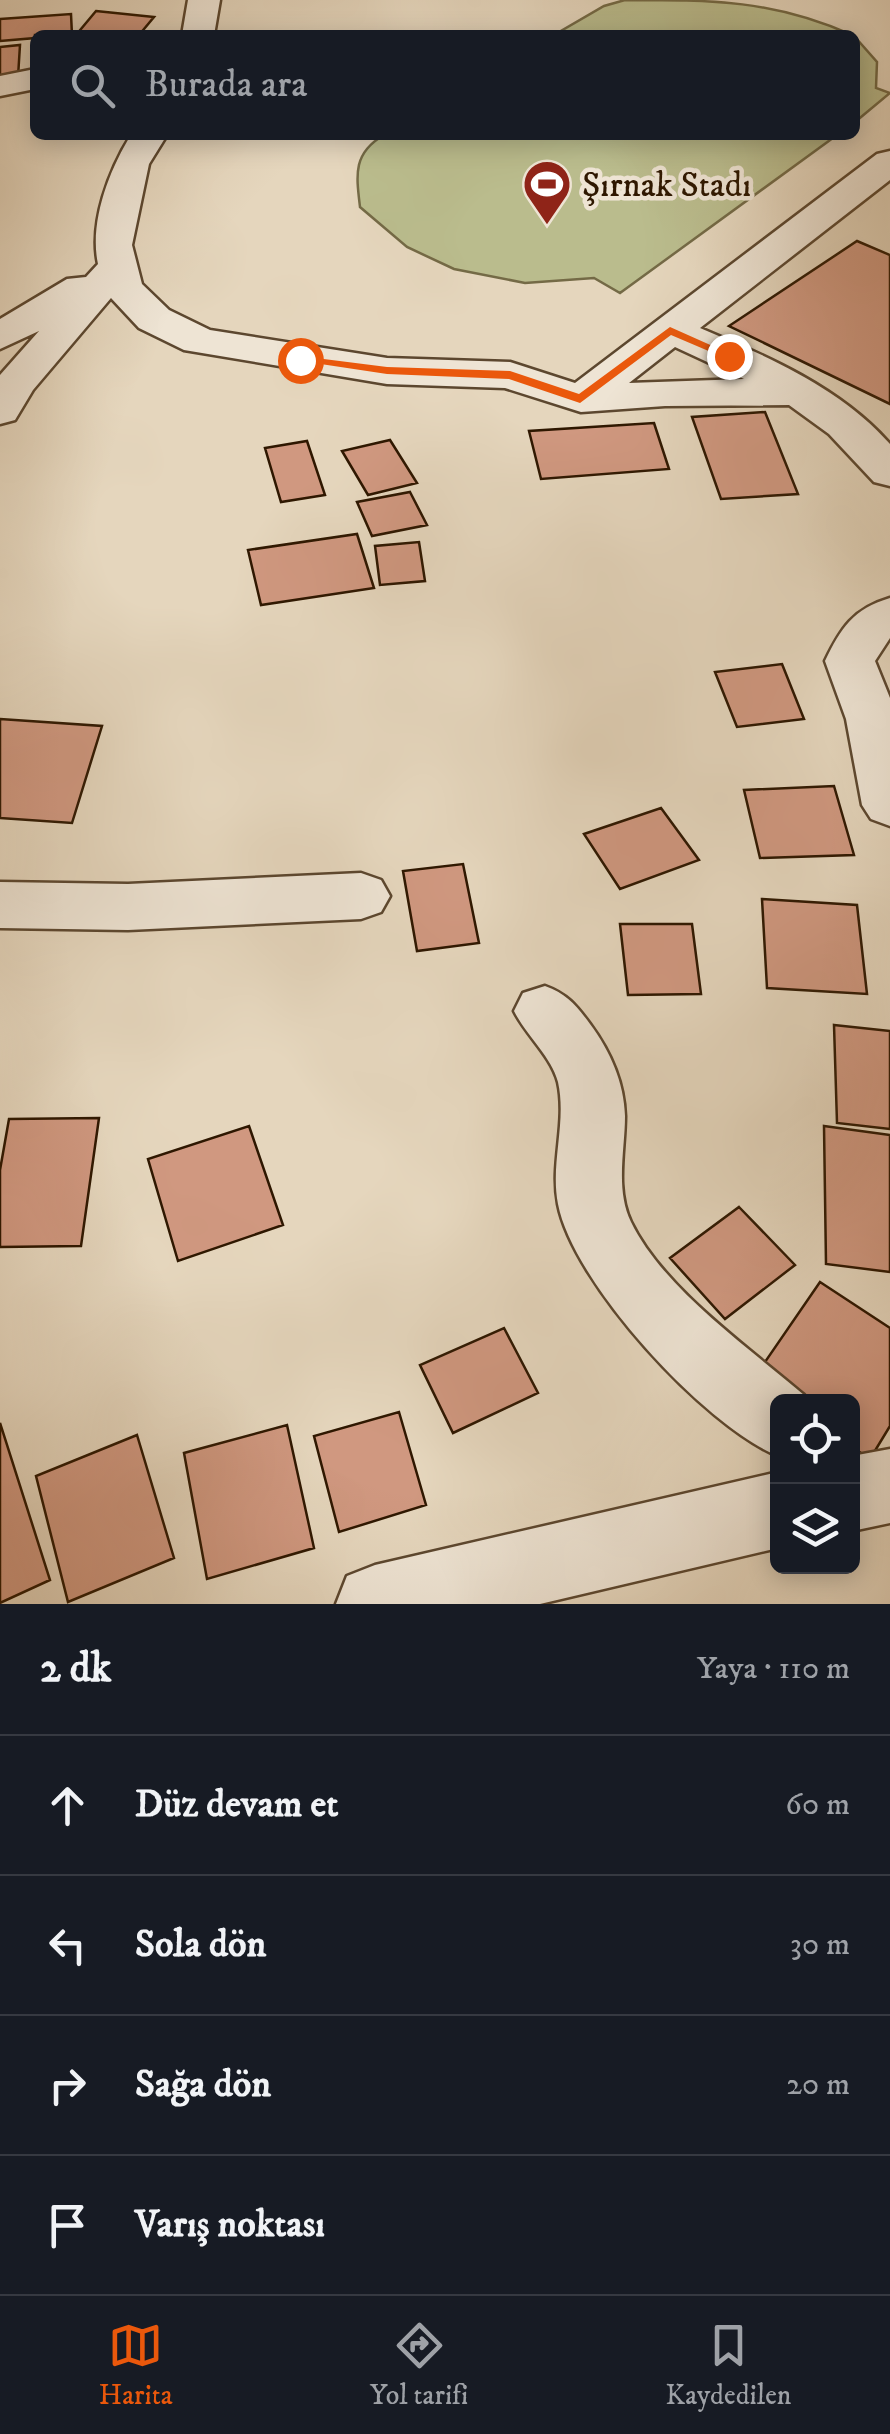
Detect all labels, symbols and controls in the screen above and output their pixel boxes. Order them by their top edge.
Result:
search box [30,30,860,140]
icon: search [65,58,120,113]
text: Burada ara [145,61,307,109]
sports icon: Şırnak Stadı [521,158,573,226]
place label: Şırnak Stadı [582,164,751,208]
route end [707,334,753,380]
route start [278,338,324,384]
map controls [770,1394,860,1574]
button: locate [770,1394,860,1484]
button: layers [770,1484,860,1574]
text: 2 dk [40,1643,111,1695]
text: Yaya · 110 m [697,1649,850,1689]
icon: ahead [40,1778,95,1833]
text: Düz devam et [135,1781,338,1829]
text: 60 m [785,1785,850,1825]
icon: left [40,1918,95,1973]
text: Sola dön [135,1921,266,1969]
text: 30 m [790,1925,850,1965]
icon: right [40,2058,95,2113]
text: Sağa dön [135,2061,271,2109]
text: 20 m [786,2065,850,2105]
icon: arrive [40,2198,95,2253]
text: Varış noktası [135,2201,325,2249]
tab: Harita [99,2318,173,2413]
tab: Yol tarifi [370,2318,468,2413]
tab: Kaydedilen [666,2318,791,2413]

